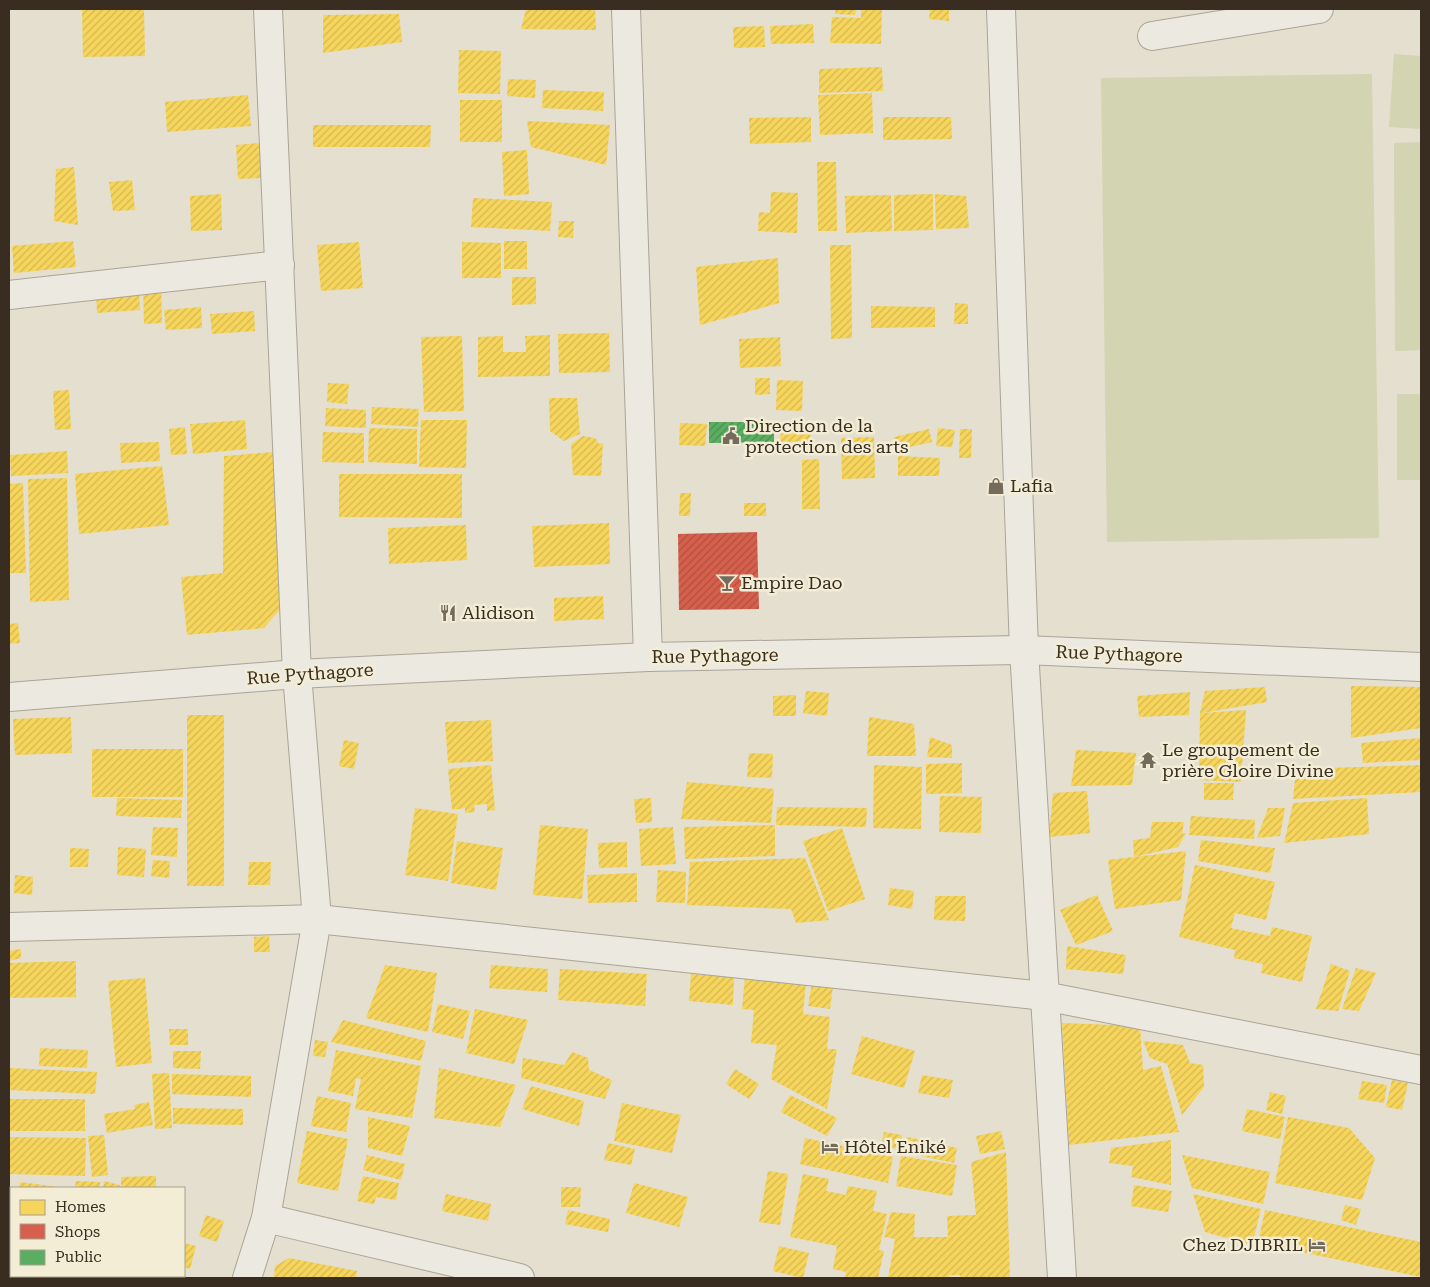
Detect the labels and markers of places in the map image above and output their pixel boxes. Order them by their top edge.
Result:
place label: Direction de la protection des arts [745,415,909,457]
public building icon: Direction de la protection des arts [721,426,741,446]
place label: Lafia [1010,475,1053,496]
shop icon: Lafia [986,476,1006,496]
place label: Empire Dao [741,572,843,593]
bar icon: Empire Dao [717,573,737,593]
place label: Alidison [462,602,535,623]
restaurant icon: Alidison [438,603,458,623]
place label: Le groupement de prière Gloire Divine [1162,739,1334,781]
temple icon: Le groupement de prière Gloire Divine [1138,750,1158,770]
place label: Hôtel Eniké [844,1136,946,1157]
hotel icon: Hôtel Eniké [820,1137,840,1157]
place label: Chez DJIBRIL [1183,1234,1303,1255]
hotel icon: Chez DJIBRIL [1307,1235,1327,1255]

